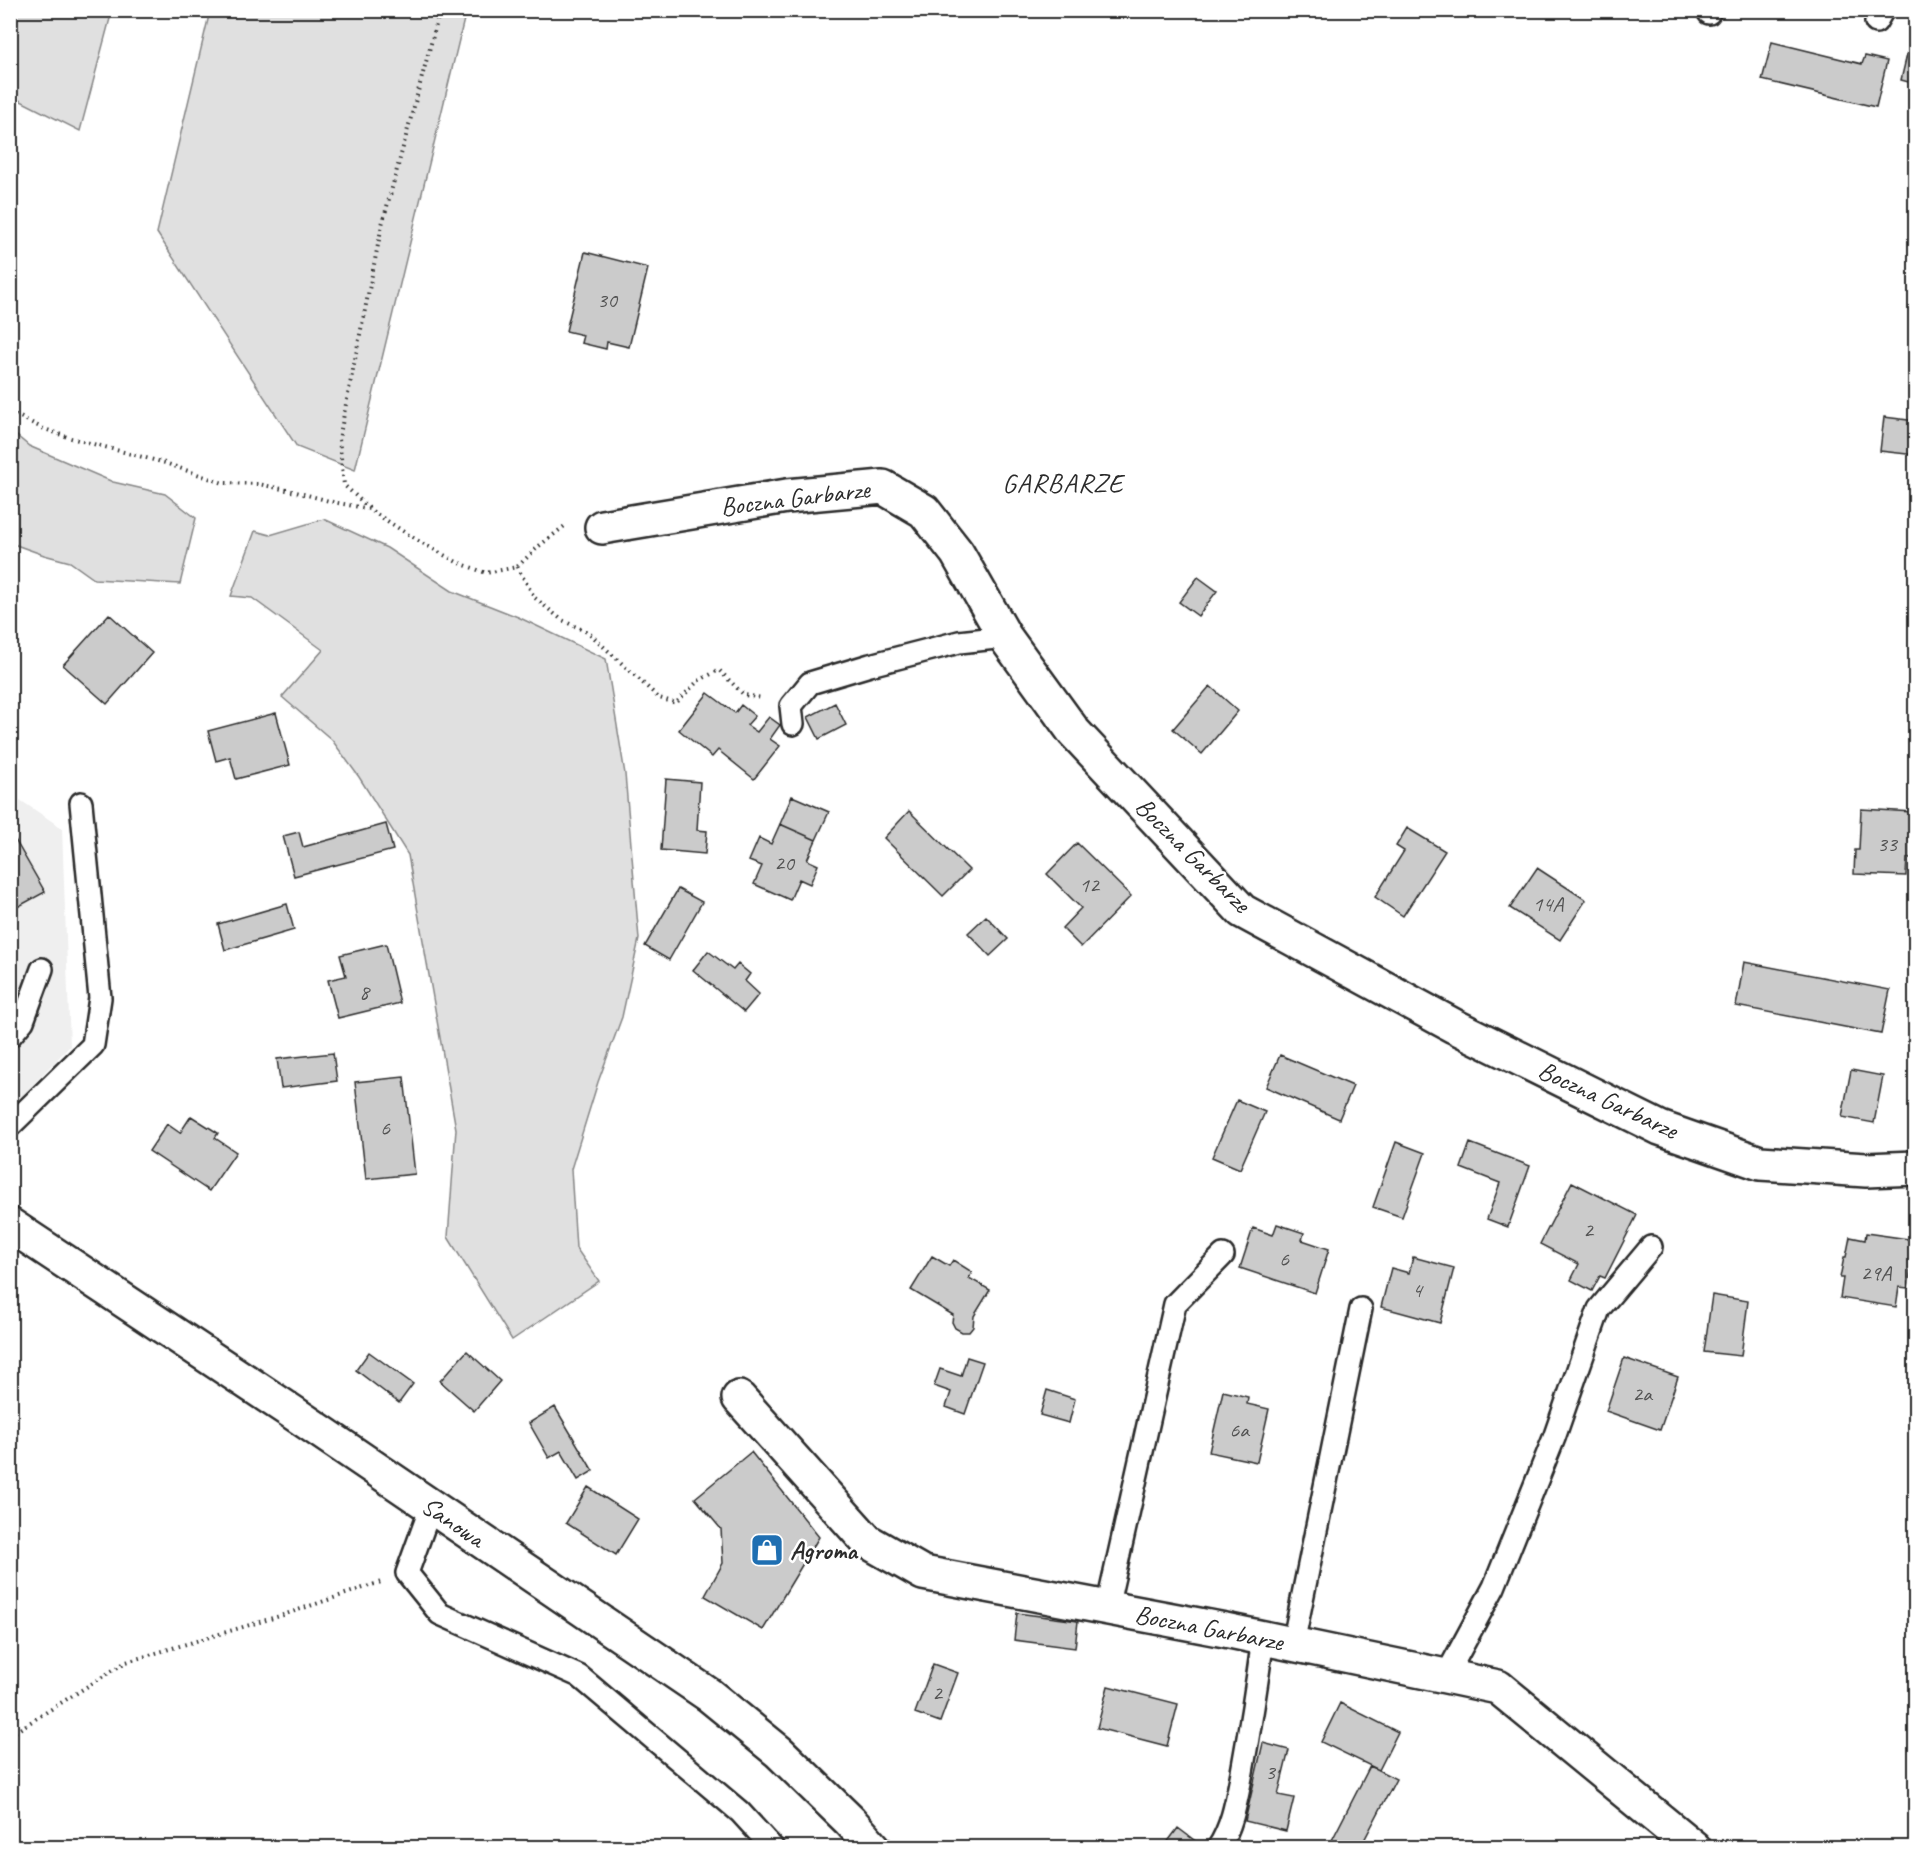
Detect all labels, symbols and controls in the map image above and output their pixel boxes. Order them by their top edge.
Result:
house number: 30 [597,286,619,314]
district label: GARBARZE [1002,466,1126,500]
street label: Boczna Garbarze [719,472,873,524]
street label: Boczna Garbarze [1128,790,1259,921]
house number: 33 [1877,830,1899,858]
house number: 20 [774,849,796,877]
house number: 12 [1079,871,1101,899]
house number: 14A [1533,890,1564,918]
house number: 8 [359,978,371,1006]
street label: Boczna Garbarze [1533,1053,1684,1147]
house number: 6 [380,1114,391,1142]
house number: 2 [1583,1216,1595,1244]
house number: 6 [1279,1245,1290,1273]
house number: 29A [1861,1259,1892,1287]
house number: 4 [1412,1276,1424,1304]
house number: 2a [1632,1380,1653,1408]
house number: 6a [1229,1416,1250,1444]
street label: Sanowa [415,1489,493,1556]
shop icon: Agroma [749,1532,785,1568]
place label: Agroma [790,1534,859,1567]
street label: Boczna Garbarze [1132,1598,1287,1659]
house number: 2 [932,1679,944,1707]
house number: 3 [1265,1758,1277,1786]

